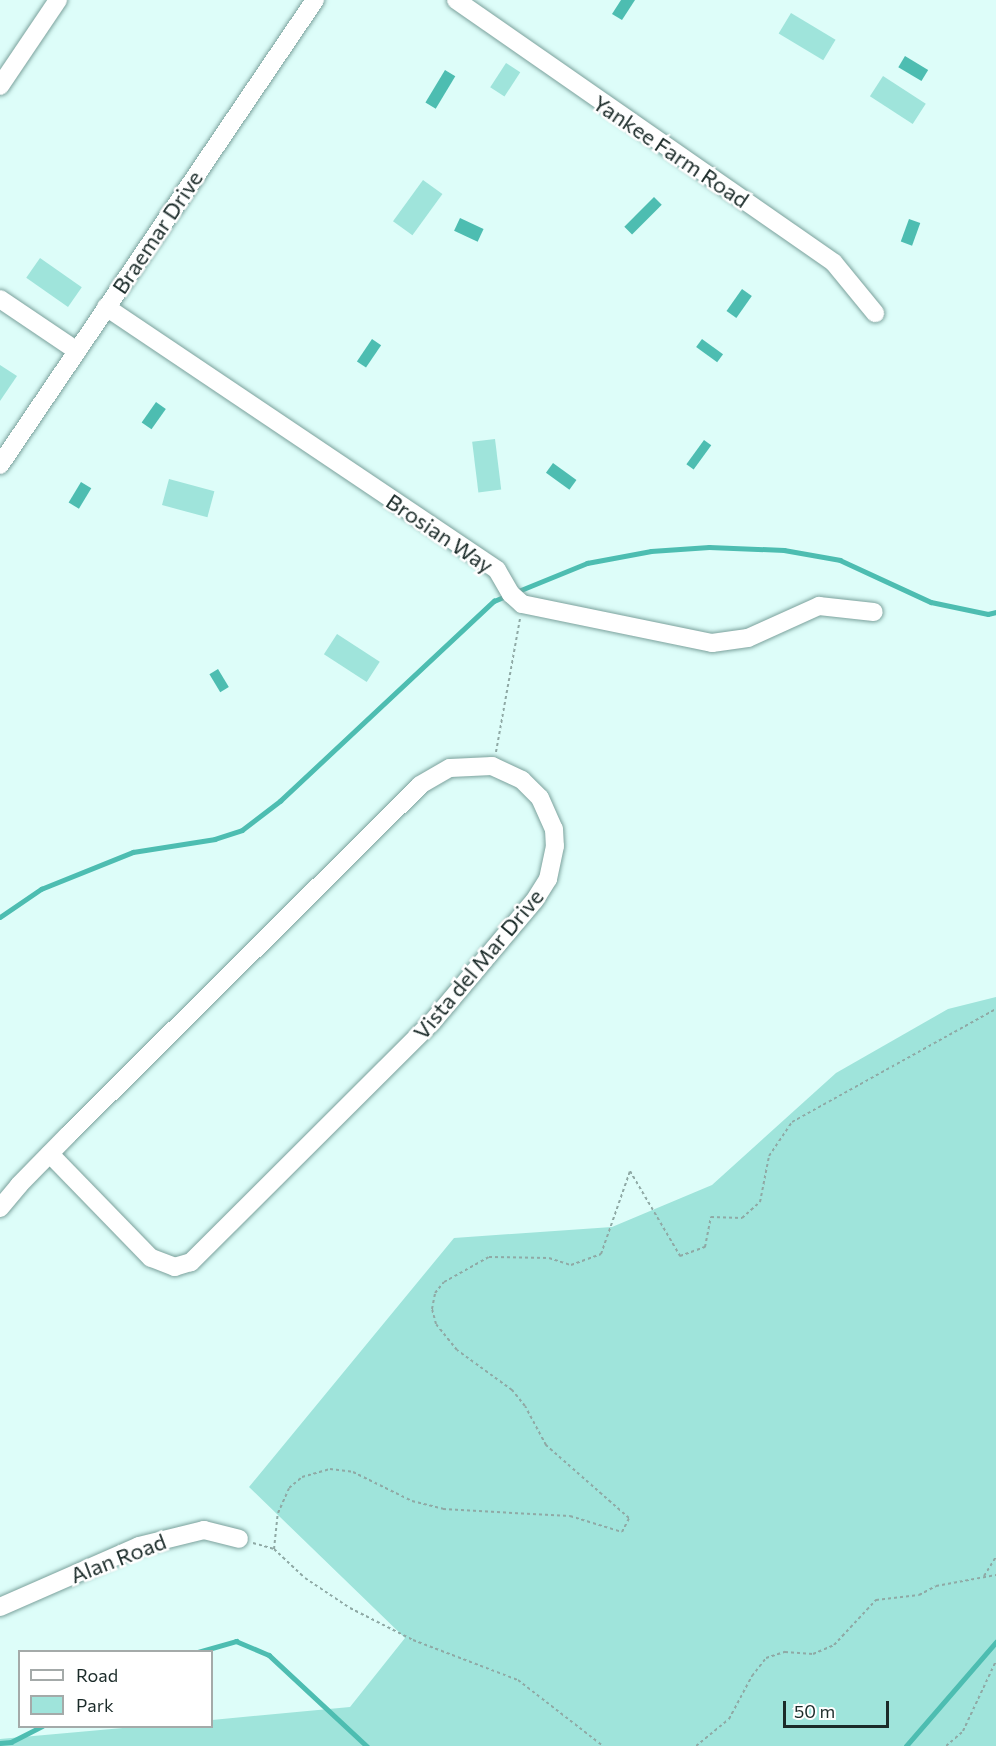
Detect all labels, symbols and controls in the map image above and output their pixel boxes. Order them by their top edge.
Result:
street label: Yankee Farm Road [588,89,754,213]
street label: Braemar Drive [106,165,208,299]
street label: Brosian Way [381,488,499,578]
street label: Vista del Mar Drive [407,883,549,1045]
street label: Alan Road [66,1528,170,1588]
legend [18,1650,213,1728]
text: Road [76,1664,118,1686]
scale bar [786,1689,892,1727]
text: Park [76,1694,114,1716]
text: 50 m [794,1700,835,1722]

